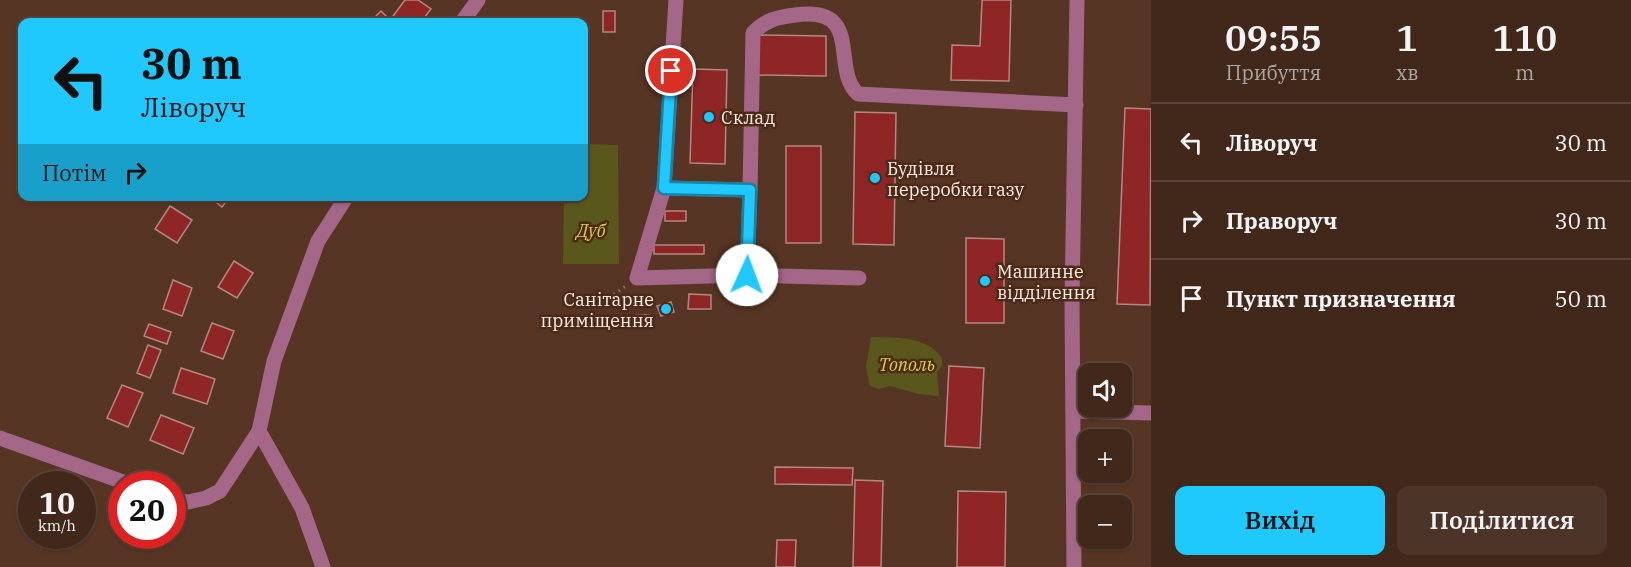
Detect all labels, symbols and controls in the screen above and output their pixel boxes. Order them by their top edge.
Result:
text: 09:55 [1225,14,1322,61]
text: 1 [1396,14,1418,61]
text: 110 [1492,14,1557,61]
text: 30 m [141,36,242,91]
icon: left [42,42,120,120]
pin [645,45,696,96]
icon: arrive [654,54,687,87]
text: Прибуття [1226,59,1321,86]
text: хв [1396,59,1418,86]
text: m [1515,59,1534,86]
text: Ліворуч [141,89,246,124]
place label: Склад [721,106,775,129]
marker: Склад [702,110,716,124]
icon: left [1175,126,1208,159]
text: Ліворуч [1226,128,1317,157]
text: 30 m [1555,128,1607,157]
icon: right [119,156,152,189]
place label: Будівля переробки газу [887,157,1025,201]
text: Потім [42,158,107,187]
marker: Будівля переробки газу [868,171,882,185]
icon: right [1175,204,1208,237]
text: Праворуч [1226,206,1337,235]
text: 30 m [1555,206,1607,235]
park label: Дуб [574,219,607,242]
position arrow [715,243,779,307]
place label: Машинне відділення [997,260,1096,304]
marker: Машинне відділення [978,274,992,288]
icon: arrive [1175,282,1208,315]
text: Пункт призначення [1226,284,1456,313]
text: 50 m [1555,284,1607,313]
place label: Санітарне приміщення [540,288,654,332]
marker: Санітарне приміщення [659,302,673,316]
park label: Тополь [879,353,935,376]
map controls [1078,363,1132,549]
button: sound [1078,363,1132,417]
button: + [1078,429,1132,483]
speed limit sign: 20 [108,471,186,549]
text: 10 [39,483,75,522]
button: Вихід [1175,486,1385,555]
button: Поділитися [1397,486,1607,555]
button: − [1078,495,1132,549]
text: km/h [38,516,76,535]

